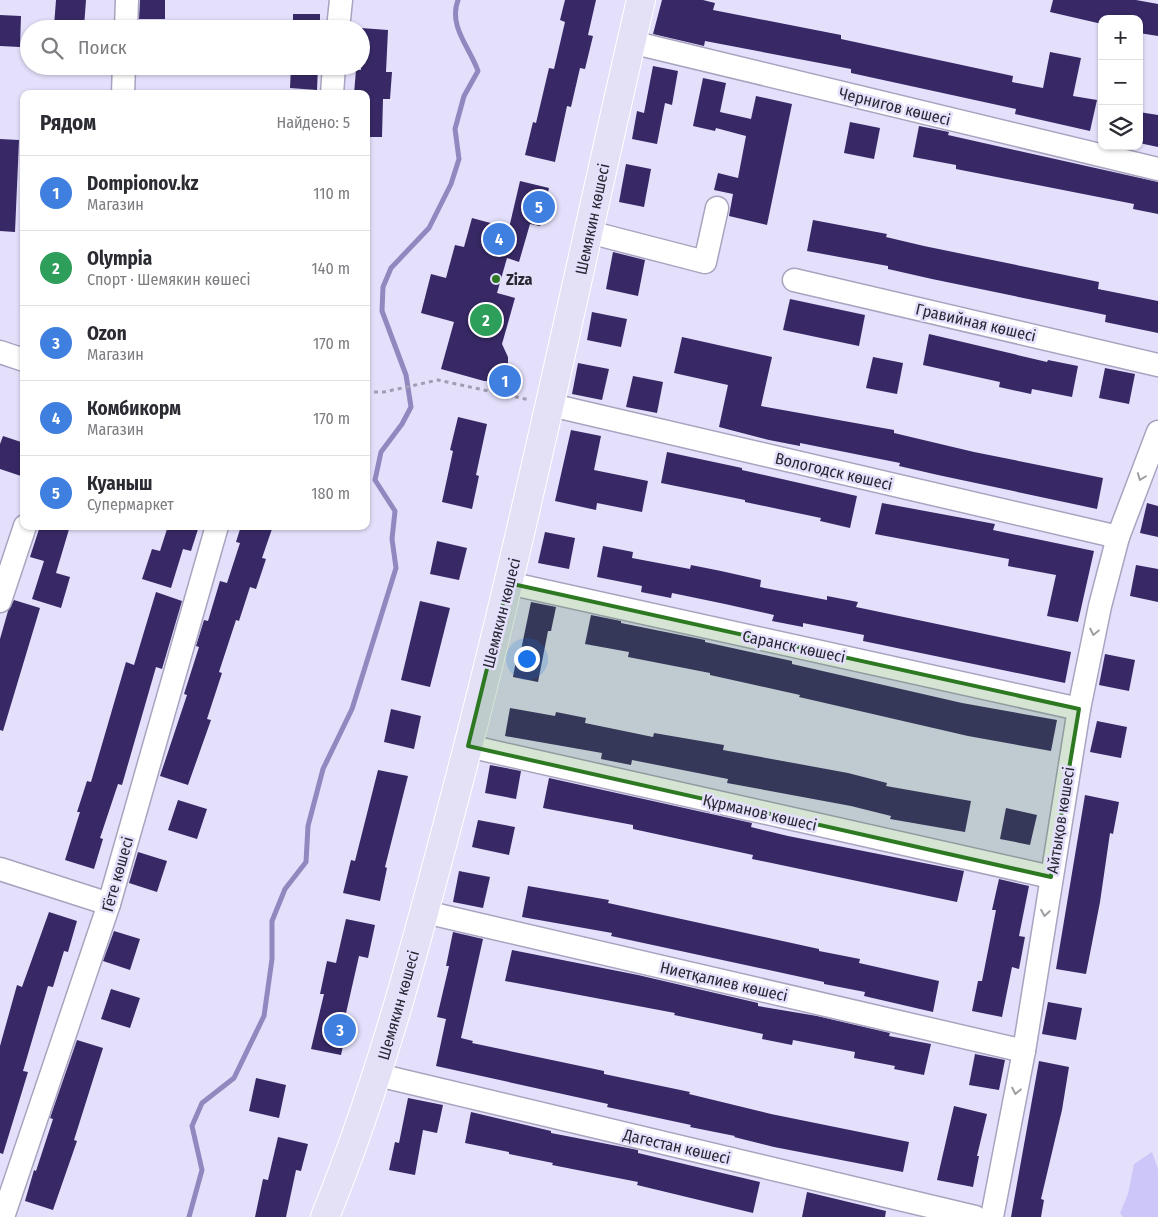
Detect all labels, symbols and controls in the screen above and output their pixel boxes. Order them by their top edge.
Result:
map controls [1098,15,1143,150]
button: + [1098,15,1143,60]
search box [20,20,370,75]
icon: search [38,34,66,62]
text: Поиск [78,36,127,59]
button: − [1098,60,1143,105]
street label: Чернигов көшесі [837,83,953,130]
button: layers [1098,105,1143,150]
text: Рядом [40,110,96,136]
text: Найдено: 5 [276,113,350,132]
street label: Шемякин көшесі [571,162,614,276]
text: Dompionov.kz [87,172,198,195]
text: 1 [53,184,59,203]
text: 110 m [313,184,350,203]
pin: 5 [523,188,555,226]
text: Магазин [87,195,144,214]
pin: 4 [483,220,515,258]
text: Olympia [87,247,152,270]
text: 2 [52,259,60,278]
text: 140 m [312,259,350,278]
text: Спорт · Шемякин көшесі [87,270,250,289]
place label: Ziza [506,270,533,289]
marker: Ziza [490,273,502,285]
street label: Гравийная көшесі [914,299,1038,346]
pin: 2 [470,301,502,339]
text: Ozon [87,322,127,345]
text: 3 [52,334,60,353]
text: 170 m [313,334,350,353]
text: Магазин [87,345,144,364]
pin: 1 [489,362,521,400]
text: Комбикорм [87,397,181,420]
text: 4 [52,409,60,428]
text: 170 m [313,409,350,428]
text: Магазин [87,420,144,439]
street label: Вологодск көшесі [773,449,894,494]
text: Куаныш [87,472,152,495]
one-way arrow [1136,472,1147,481]
text: 5 [52,484,60,503]
text: 180 m [311,484,350,503]
text: Супермаркет [87,495,174,514]
street label: Шемякин көшесі [479,556,524,670]
street label: Саранск көшесі [741,626,847,667]
one-way arrow [1090,628,1100,637]
your location [514,646,540,672]
street label: Айтықов көшесі [1043,765,1078,875]
street label: Құрманов көшесі [701,790,819,835]
street label: Гёте көшесі [98,834,137,914]
one-way arrow [1041,909,1051,918]
street label: Шемякин көшесі [374,948,423,1062]
street label: Ниетқалиев көшесі [658,958,790,1005]
pin: 3 [324,1011,356,1049]
one-way arrow [1012,1086,1022,1095]
street label: Дагестан көшесі [620,1125,732,1168]

